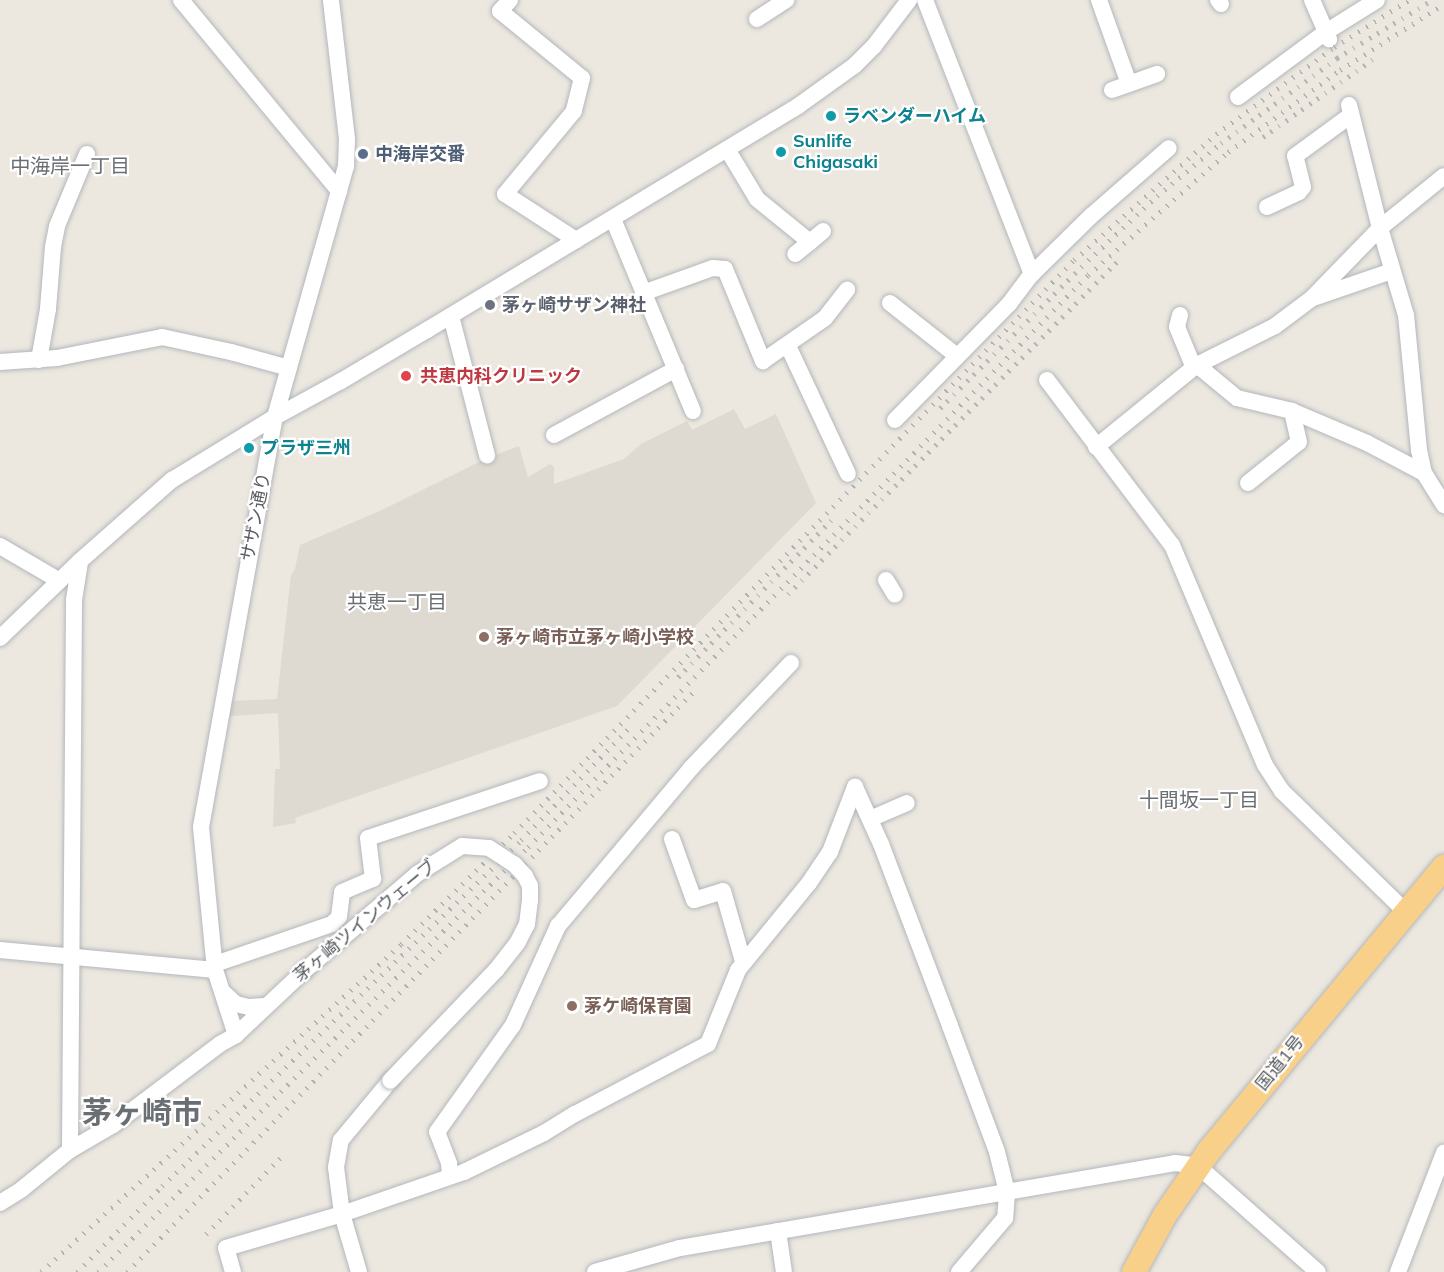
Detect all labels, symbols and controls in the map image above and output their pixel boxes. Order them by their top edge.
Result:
place label: ラベンダーハイム [843,105,987,127]
marker: ラベンダーハイム [824,109,838,123]
place label: Sunlife Chigasaki [793,131,878,174]
place label: 中海岸交番 [375,143,465,165]
marker: Sunlife Chigasaki [774,145,788,159]
marker: 中海岸交番 [356,147,370,161]
district label: 中海岸一丁目 [10,153,130,177]
place label: 茅ヶ崎サザン神社 [502,294,646,316]
marker: 茅ヶ崎サザン神社 [483,298,497,312]
place label: 共恵内科クリニック [420,365,582,387]
marker: 共恵内科クリニック [397,367,415,385]
place label: プラザ三州 [261,437,351,459]
marker: プラザ三州 [242,441,256,455]
street label: サザン通り [237,471,275,563]
district label: 共恵一丁目 [347,589,447,613]
place label: 茅ヶ崎市立茅ヶ崎小学校 [496,626,694,648]
marker: 茅ヶ崎市立茅ヶ崎小学校 [477,630,491,644]
district label: 十間坂一丁目 [1139,787,1259,811]
street label: 茅ヶ崎ツインウェーブ [289,855,441,987]
place label: 茅ケ崎保育園 [584,995,692,1017]
marker: 茅ケ崎保育園 [565,999,579,1013]
street label: 国道1号 [1251,1031,1309,1095]
district label: 茅ヶ崎市 [82,1094,202,1130]

